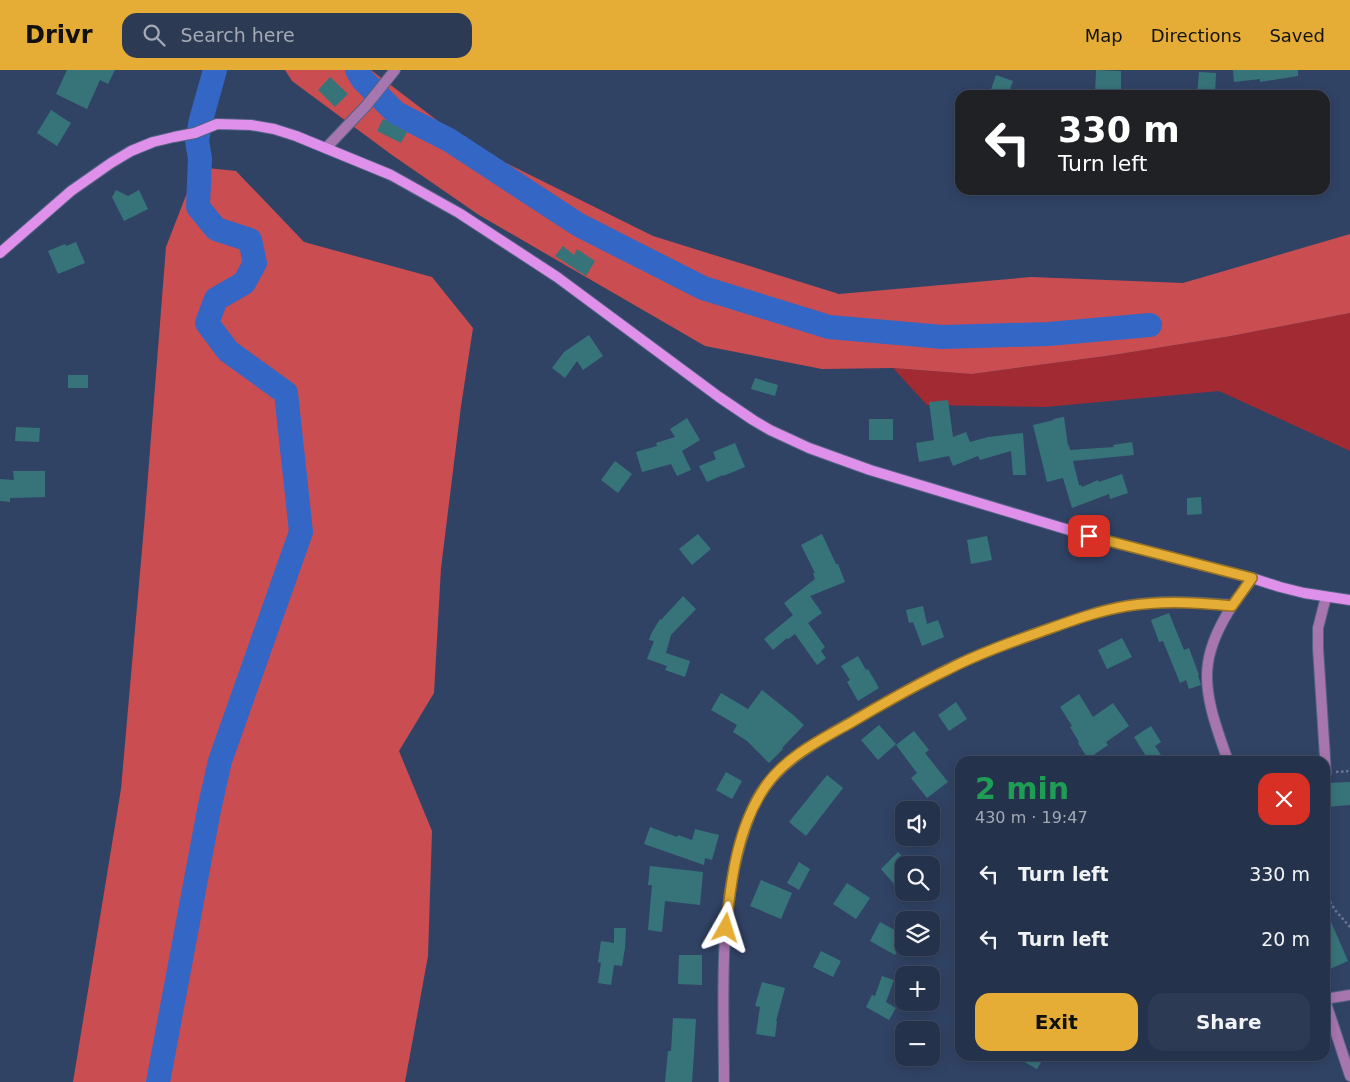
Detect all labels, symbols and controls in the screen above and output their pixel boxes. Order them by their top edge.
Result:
search box [122,13,472,58]
text: Drivr [25,21,92,49]
icon: search [140,21,168,49]
text: Search here [180,24,295,46]
text: Map [1085,25,1123,46]
text: Directions [1151,25,1241,46]
text: Saved [1269,25,1325,46]
icon: left [975,110,1040,175]
text: 330 m [1058,110,1180,150]
text: Turn left [1058,151,1147,176]
pin [1068,515,1110,557]
icon: arrive [1075,522,1103,550]
text: 2 min [975,771,1069,806]
button: close [1258,773,1310,825]
map controls [895,801,940,1066]
button: sound [895,801,940,846]
text: 430 m · 19:47 [975,808,1088,827]
button: search [895,856,940,901]
icon: left [975,860,1003,888]
text: Turn left [1018,863,1109,885]
text: 330 m [1249,863,1310,885]
position arrow [699,901,751,953]
button: layers [895,911,940,956]
icon: left [975,925,1003,953]
text: Turn left [1018,928,1109,950]
text: 20 m [1261,928,1310,950]
button: + [895,966,940,1011]
button: Exit [975,993,1138,1051]
button: Share [1148,993,1310,1051]
button: − [895,1021,940,1066]

